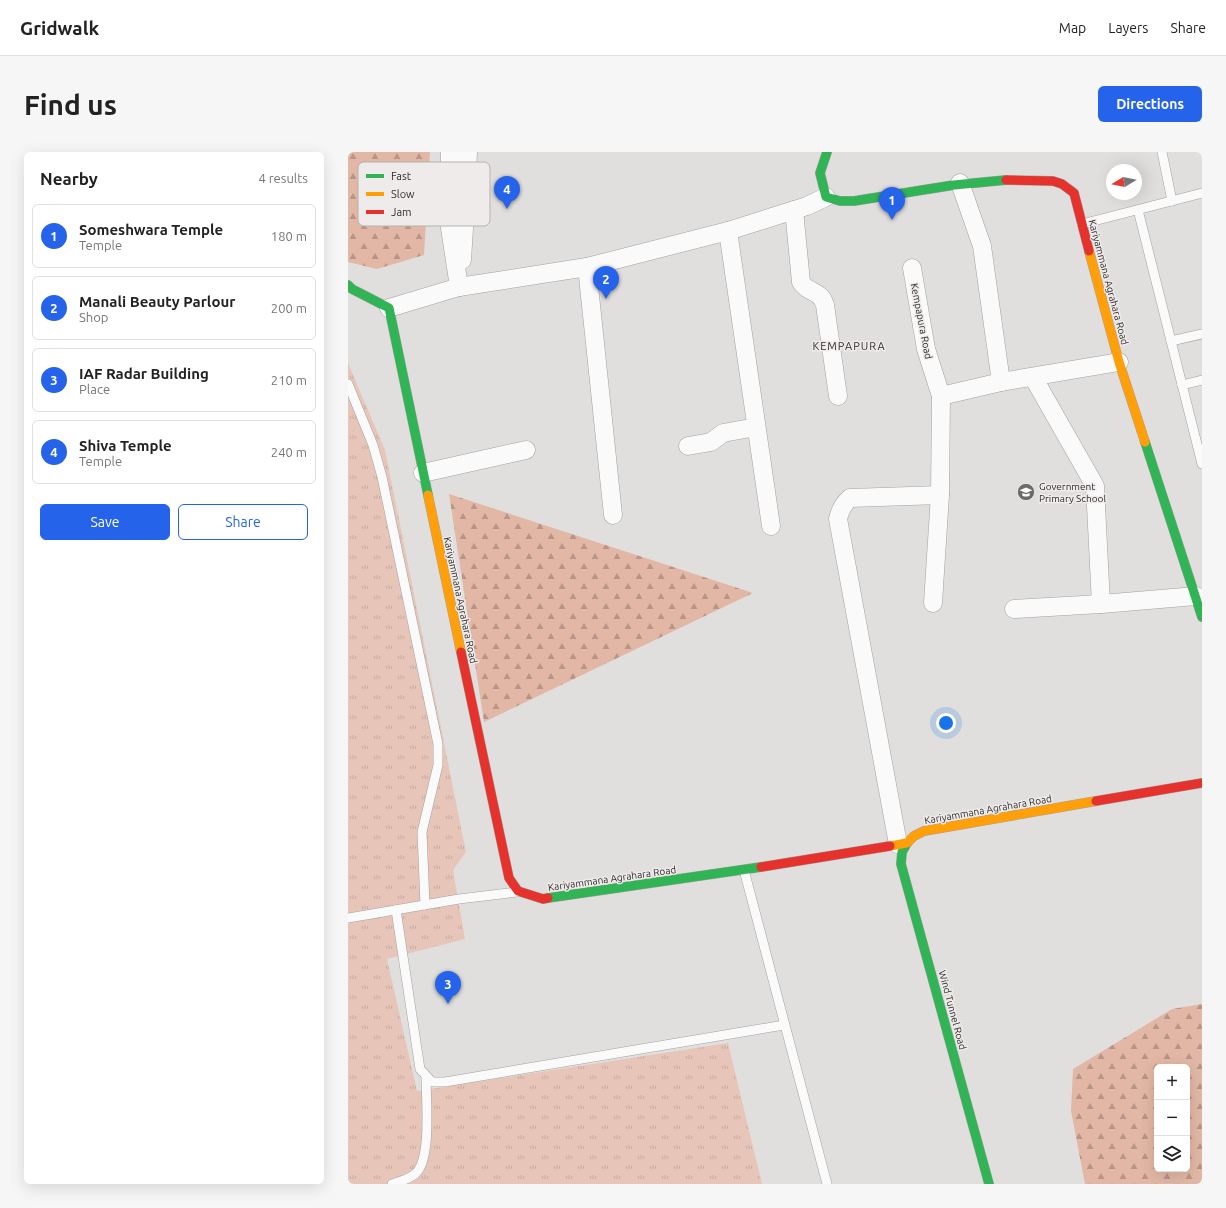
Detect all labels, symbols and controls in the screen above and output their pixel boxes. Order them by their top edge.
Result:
text: Gridwalk [20,17,99,39]
text: Map [1059,20,1086,36]
text: Layers [1108,20,1148,36]
text: Share [1170,20,1206,36]
button: Directions [1098,86,1202,122]
text: Find us [24,89,117,120]
legend [358,162,490,226]
north arrow [1106,164,1142,200]
text: Nearby [40,169,98,188]
text: Fast [391,170,412,182]
text: 4 results [258,171,308,185]
pin: 4 [494,176,520,209]
pin: 1 [879,187,905,220]
text: Slow [391,188,415,200]
text: Jam [391,206,412,218]
street label: Kariyammana Agrahara Road [1086,218,1131,346]
text: Someshwara Temple [79,221,223,238]
text: 1 [50,229,58,243]
text: 180 m [271,229,307,243]
text: Temple [79,238,122,252]
pin: 2 [593,266,619,299]
street label: Kempapura Road [909,282,934,360]
text: Manali Beauty Parlour [79,293,235,310]
text: 2 [50,301,58,315]
text: 200 m [271,301,307,315]
text: Shop [79,310,108,324]
district label: KEMPAPURA [812,340,886,352]
text: IAF Radar Building [79,365,209,382]
text: 3 [50,373,58,387]
text: 210 m [271,373,307,387]
text: Place [79,382,110,396]
text: Shiva Temple [79,437,172,454]
text: 4 [50,445,58,459]
text: 240 m [271,445,307,459]
text: Temple [79,454,122,468]
place label: Government Primary School [1039,481,1106,504]
school or university icon: Government Primary School [1016,482,1036,502]
button: Save [40,504,170,540]
button: Share [178,504,308,540]
street label: Kariyammana Agrahara Road [442,536,479,665]
your location [936,713,956,733]
street label: Kariyammana Agrahara Road [924,793,1053,826]
street label: Kariyammana Agrahara Road [547,864,677,893]
street label: Wind Tunnel Road [937,969,968,1051]
pin: 3 [435,971,461,1004]
map controls [1154,1064,1190,1172]
button: + [1154,1064,1190,1100]
button: − [1154,1100,1190,1136]
button: layers [1154,1136,1190,1172]

